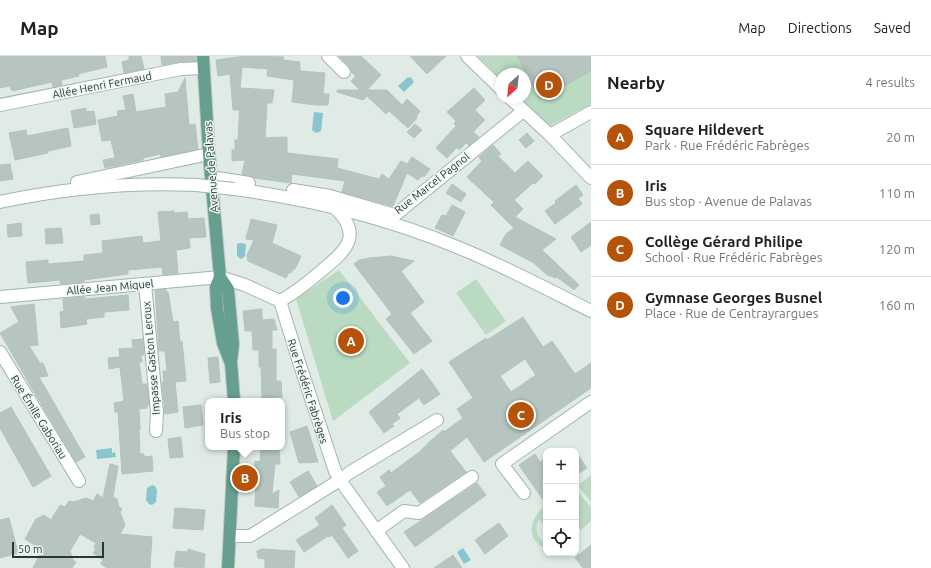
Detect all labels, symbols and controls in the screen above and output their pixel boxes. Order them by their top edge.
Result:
text: Map [20,17,59,39]
text: Map [738,20,766,36]
text: Directions [788,20,852,36]
text: Saved [874,20,911,36]
north arrow [495,68,531,104]
street label: Allée Henri Fermaud [51,69,153,101]
pin: D [536,70,562,100]
text: Nearby [607,73,665,92]
text: 4 results [865,75,915,89]
street label: Avenue de Palavas [202,121,220,213]
text: Square Hildevert [645,121,764,138]
text: A [615,130,625,144]
text: 20 m [886,130,915,144]
text: Park · Rue Frédéric Fabrèges [645,138,809,152]
street label: Rue Marcel Pagnol [392,150,472,216]
text: Iris [645,177,667,194]
text: B [616,186,624,200]
text: 110 m [879,186,915,200]
text: Bus stop · Avenue de Palavas [645,194,812,208]
text: Collège Gérard Philipe [645,233,803,250]
text: C [616,242,624,256]
text: 120 m [879,242,915,256]
text: School · Rue Frédéric Fabrèges [645,250,822,264]
street label: Allée Jean Miquel [66,277,154,297]
your location [333,288,353,308]
text: Gymnase Georges Busnel [645,289,822,306]
text: D [615,298,625,312]
text: 160 m [879,298,915,312]
street label: Impasse Gaston Leroux [140,300,162,415]
text: Place · Rue de Centrayrargues [645,306,818,320]
pin: A [338,326,364,356]
street label: Rue Frédéric Fabrèges [285,337,331,445]
street label: Rue Émile Gaboriau [8,373,70,461]
popup [205,398,285,450]
pin: C [508,400,534,430]
text: Iris [220,409,242,426]
text: Bus stop [220,426,270,440]
map controls [543,448,579,556]
button: + [543,448,579,484]
pin: B [232,463,258,493]
button: − [543,484,579,520]
button: locate [543,520,579,556]
scale bar [12,540,104,559]
text: 50 m [18,543,42,555]

